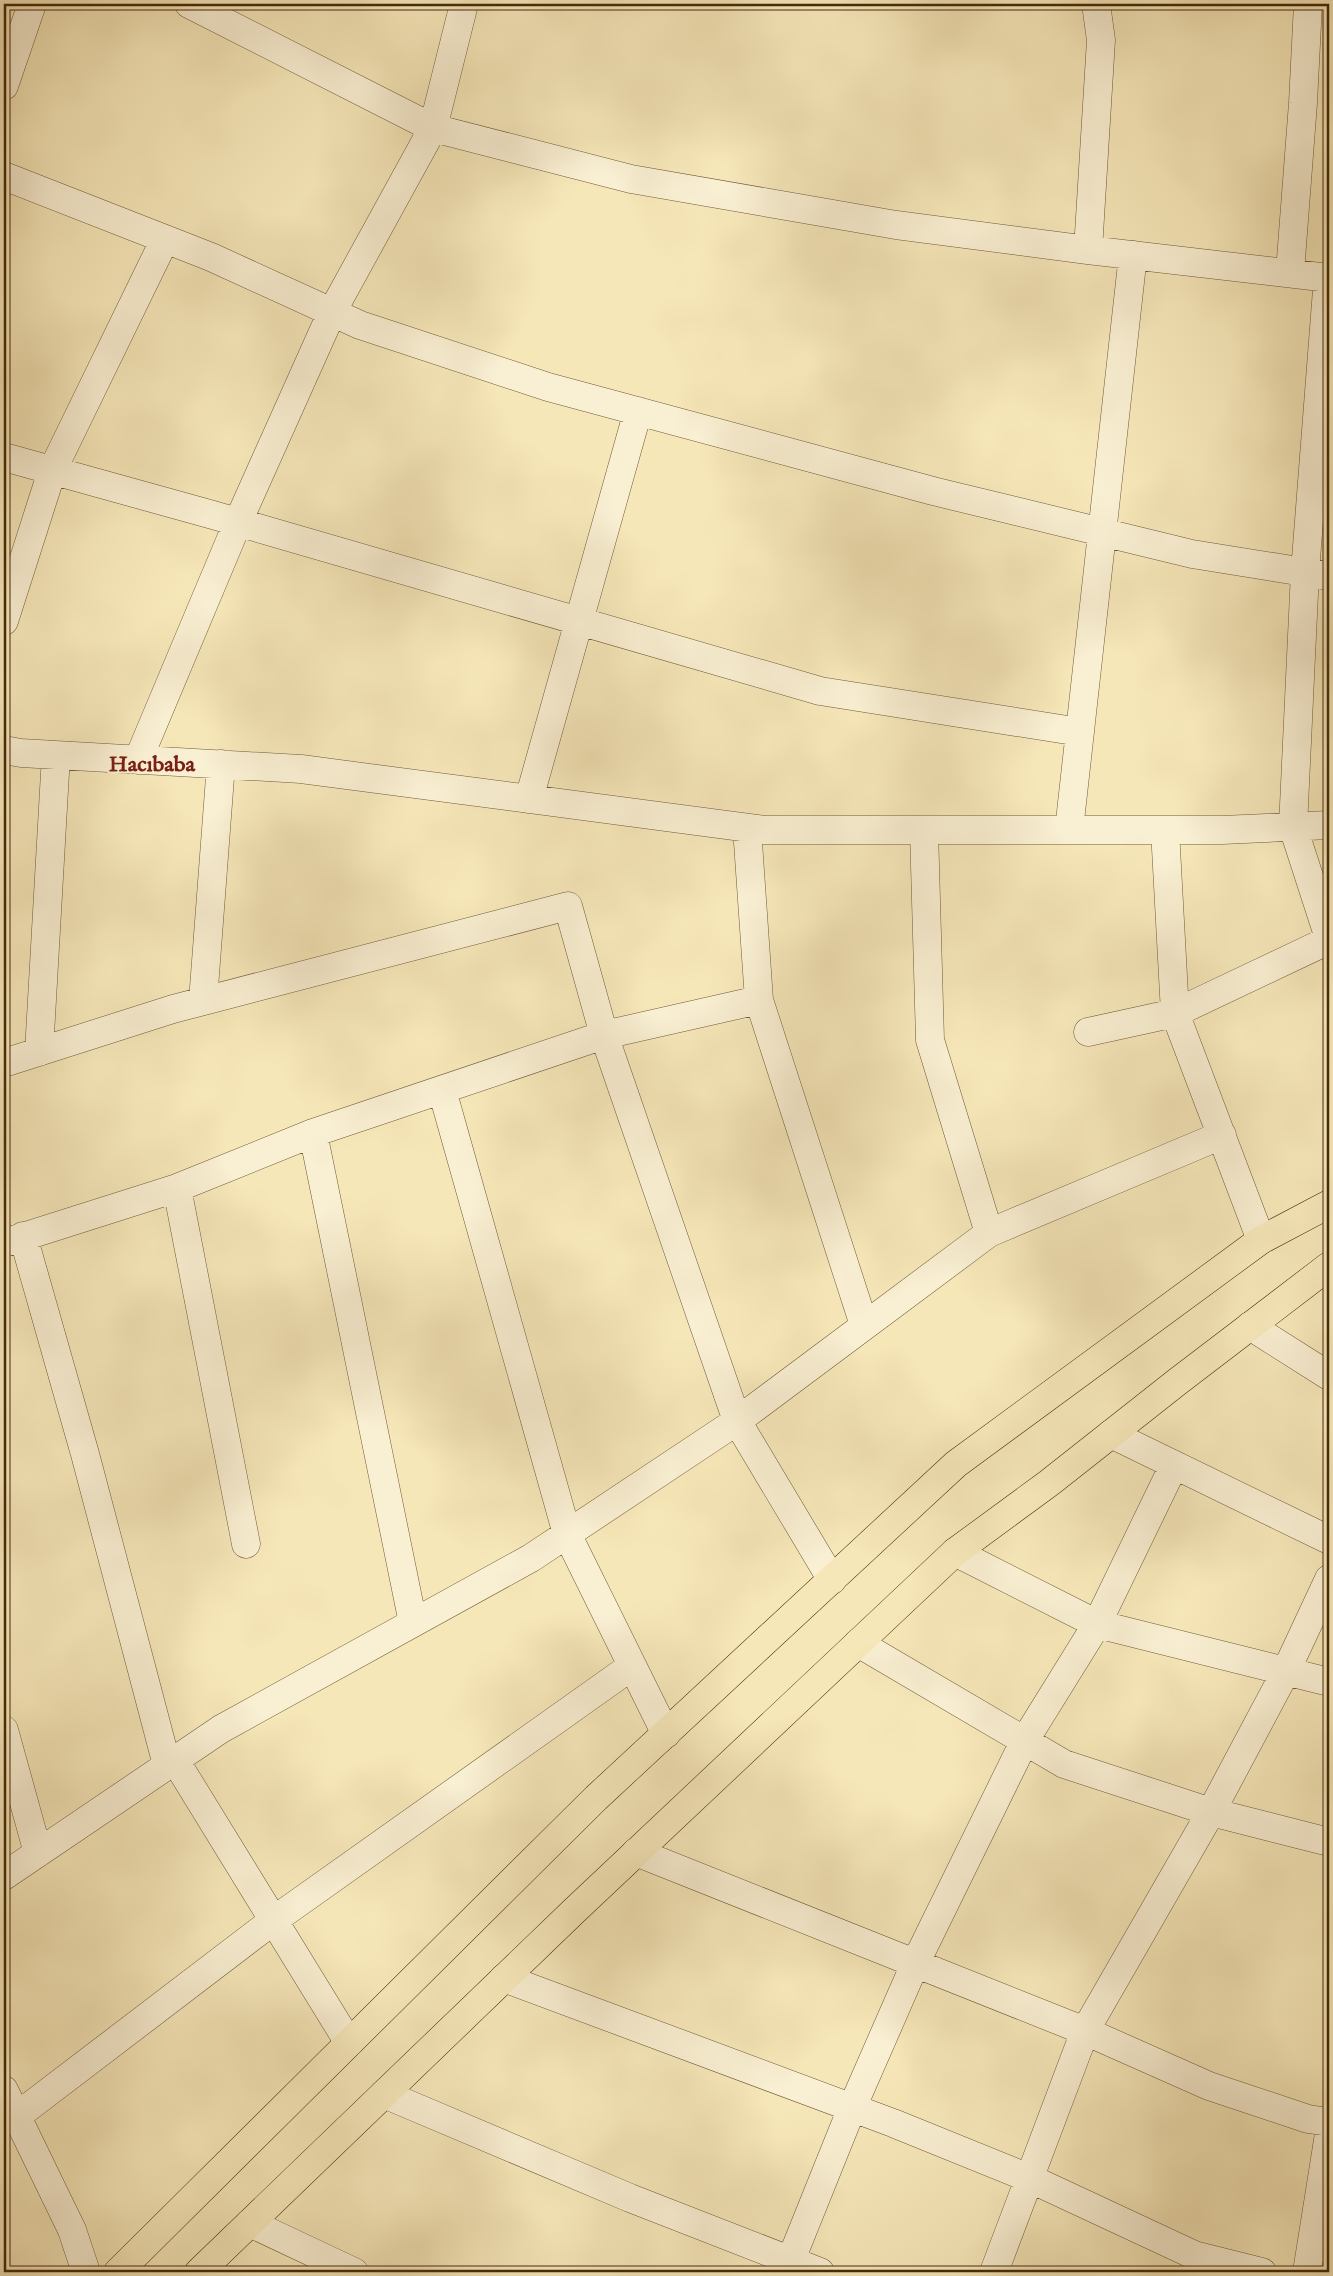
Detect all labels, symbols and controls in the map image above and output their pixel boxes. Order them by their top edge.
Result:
district label: Hacıbaba [109,751,196,779]

